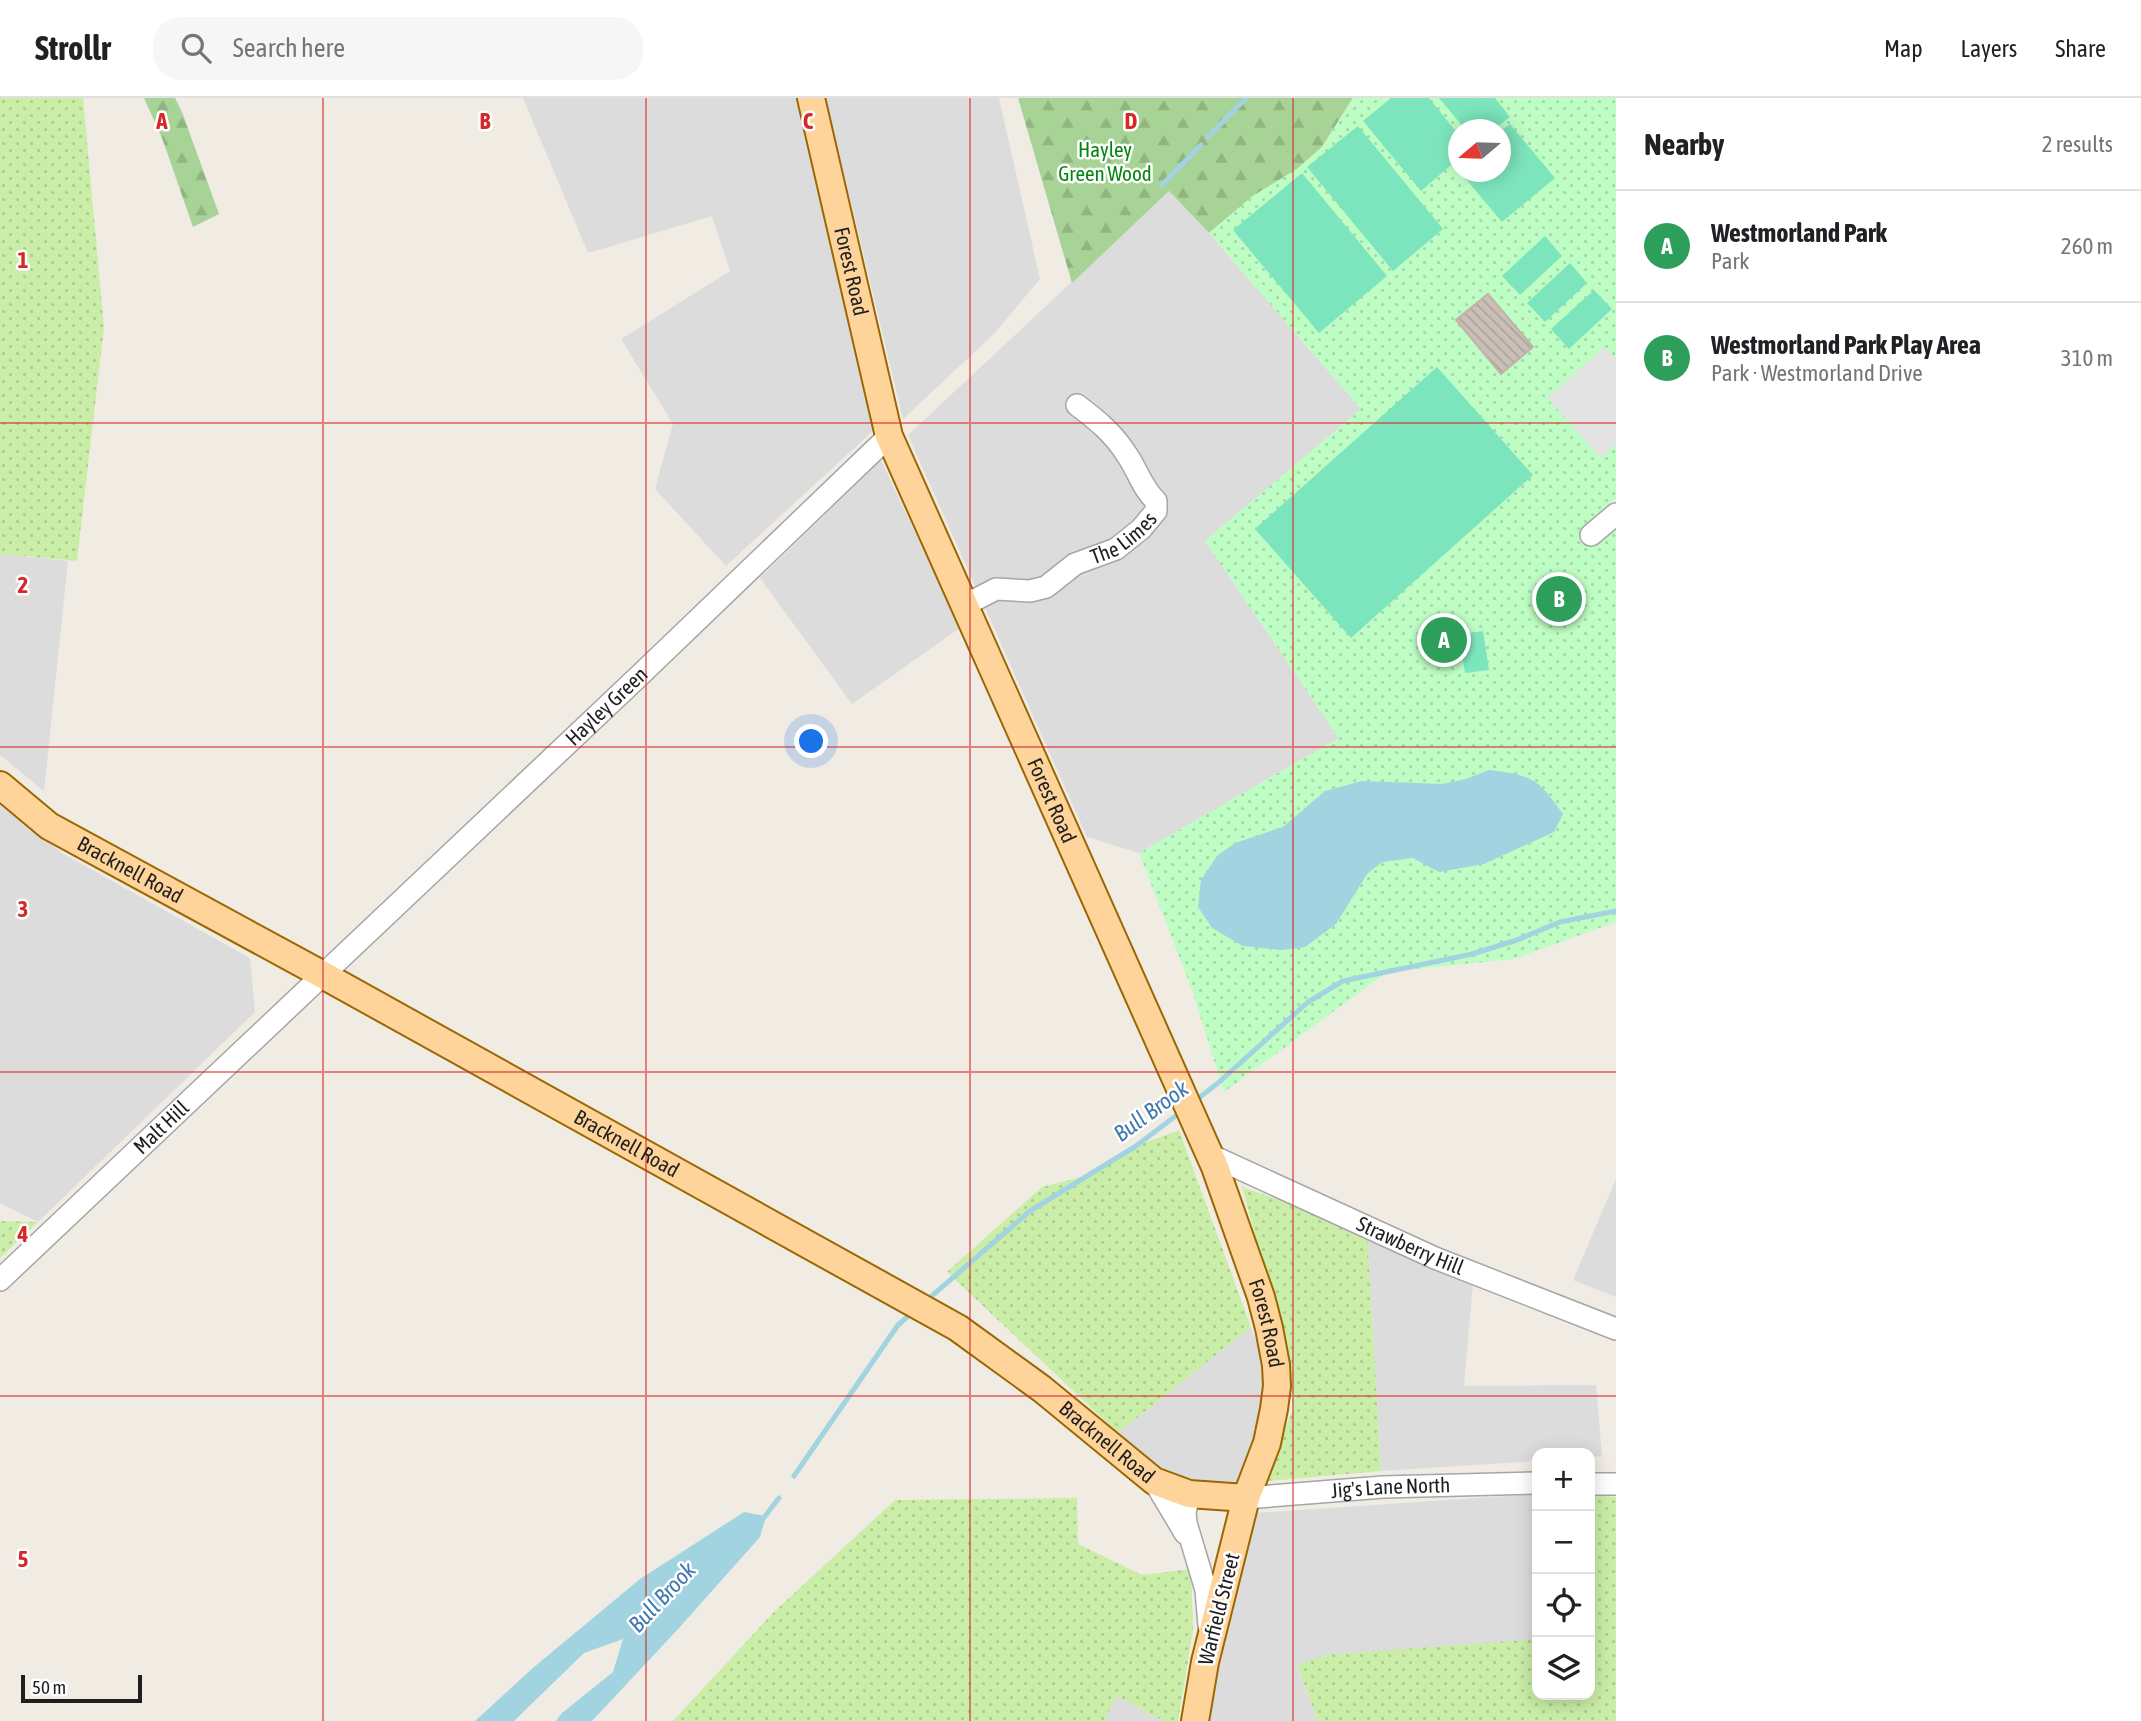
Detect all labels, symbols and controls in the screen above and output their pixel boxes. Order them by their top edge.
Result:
search box [153,17,643,80]
text: Strollr [35,29,111,67]
icon: search [177,29,215,67]
text: Search here [233,33,345,63]
text: Map [1884,35,1923,62]
text: Layers [1961,35,2017,62]
text: Share [2055,35,2106,62]
text: A [155,108,168,134]
text: B [480,108,491,134]
text: C [803,108,814,134]
text: D [1125,108,1138,134]
north arrow [1448,119,1511,182]
text: Nearby [1644,127,1724,161]
text: 2 results [2042,131,2113,157]
park label: Hayley Green Wood [1058,137,1152,185]
text: Westmorland Park [1711,218,1887,248]
street label: Forest Road [830,225,874,318]
text: A [1661,233,1673,259]
text: 260 m [2061,233,2113,259]
text: 1 [18,247,29,273]
text: Park [1711,248,1749,274]
text: Westmorland Park Play Area [1711,330,1981,360]
text: B [1662,345,1672,371]
text: 310 m [2061,345,2113,371]
text: Park · Westmorland Drive [1711,360,1923,386]
street label: The Limes [1087,507,1161,568]
text: 2 [18,572,28,598]
pin: B [1536,573,1582,625]
pin: A [1421,614,1467,666]
street label: Hayley Green [560,662,652,750]
your location [794,724,828,758]
street label: Forest Road [1023,754,1082,846]
street label: Bracknell Road [74,831,187,907]
text: 3 [18,896,28,922]
water label: Bull Brook [1109,1075,1194,1147]
street label: Malt Hill [128,1095,193,1158]
street label: Bracknell Road [570,1104,684,1182]
street label: Strawberry Hill [1353,1211,1468,1279]
text: 4 [17,1221,29,1247]
street label: Forest Road [1245,1275,1289,1369]
street label: Bracknell Road [1055,1395,1160,1488]
map controls [1532,1448,1595,1700]
button: + [1532,1448,1595,1511]
street label: Jig's Lane North [1330,1472,1451,1502]
button: − [1532,1511,1595,1574]
text: 5 [18,1546,29,1572]
street label: Warfield Street [1193,1550,1244,1667]
water label: Bull Brook [623,1556,701,1637]
button: locate [1532,1574,1595,1637]
button: layers [1532,1637,1595,1700]
scale bar [21,1672,142,1704]
text: 50 m [32,1676,66,1698]

